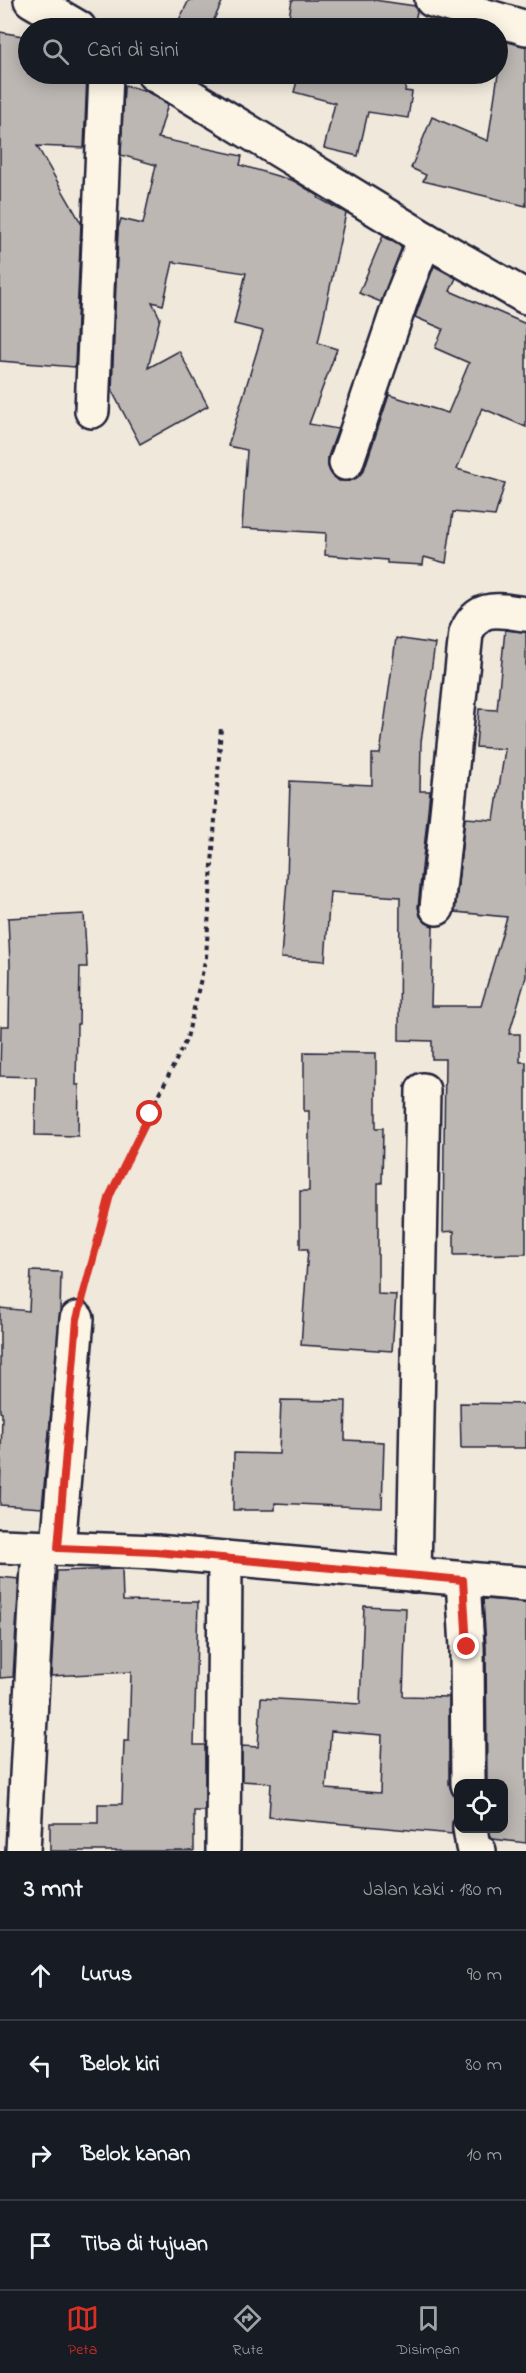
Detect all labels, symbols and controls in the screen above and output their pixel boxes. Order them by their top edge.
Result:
search box [18,18,508,84]
icon: search [39,35,72,68]
text: Cari di sini [87,35,179,67]
route start [136,1100,162,1126]
route end [453,1633,479,1659]
map controls [454,1779,508,1833]
button: locate [454,1779,508,1833]
text: 3 mnt [24,1871,83,1909]
text: Jalan kaki · 180 m [363,1876,502,1905]
icon: ahead [24,1959,57,1992]
text: Lurus [81,1959,132,1991]
text: 90 m [467,1961,502,1990]
icon: left [24,2049,57,2082]
text: Belok kiri [81,2049,160,2081]
text: 80 m [465,2051,502,2080]
icon: right [24,2139,57,2172]
text: Belok kanan [81,2139,190,2171]
text: 10 m [466,2141,502,2170]
icon: arrive [24,2229,57,2262]
text: Tiba di tujuan [81,2229,208,2261]
tab: Peta [66,2302,99,2362]
tab: Rute [231,2302,264,2362]
tab: Disimpan [397,2302,460,2362]

